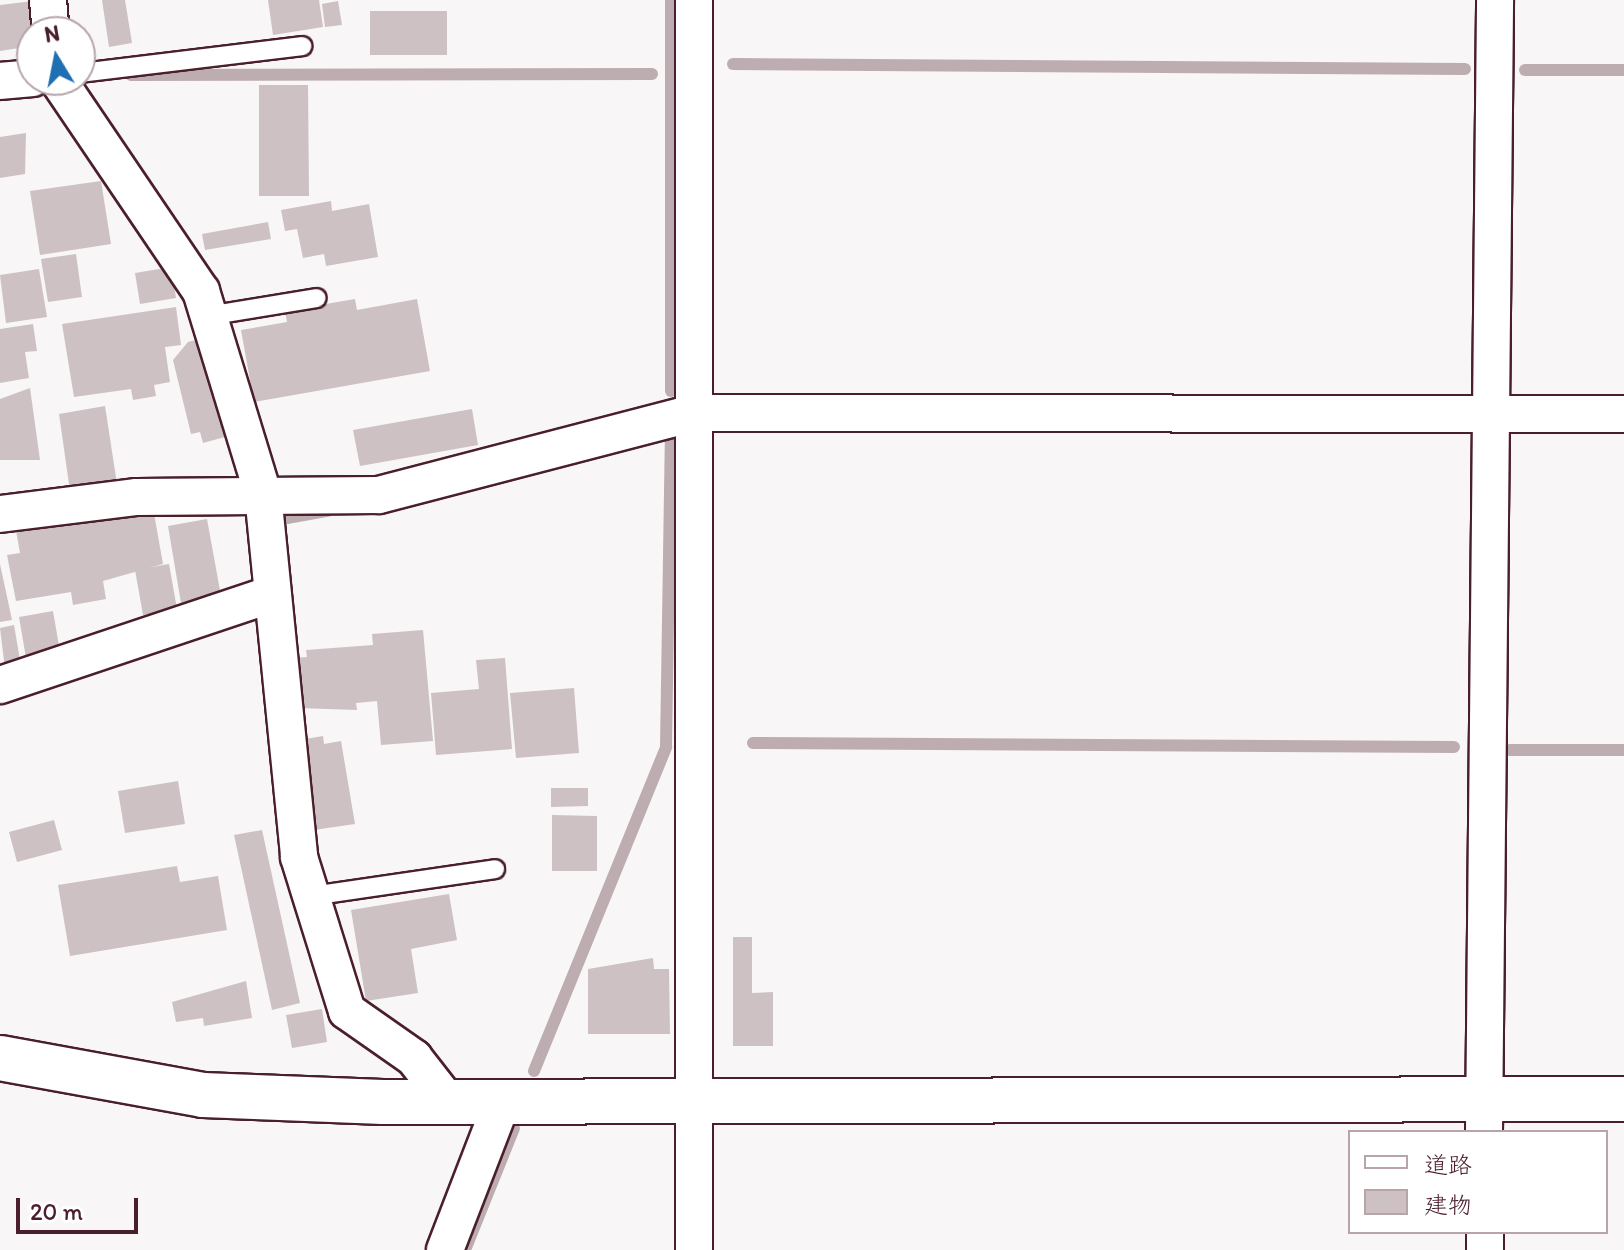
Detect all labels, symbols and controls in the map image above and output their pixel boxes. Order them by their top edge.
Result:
north arrow [16,16,96,96]
text: N [42,19,62,48]
legend [1348,1130,1608,1234]
text: 道路 [1424,1150,1472,1179]
scale bar [20,1182,142,1232]
text: 建物 [1424,1190,1472,1219]
text: 20 m [30,1197,83,1226]

